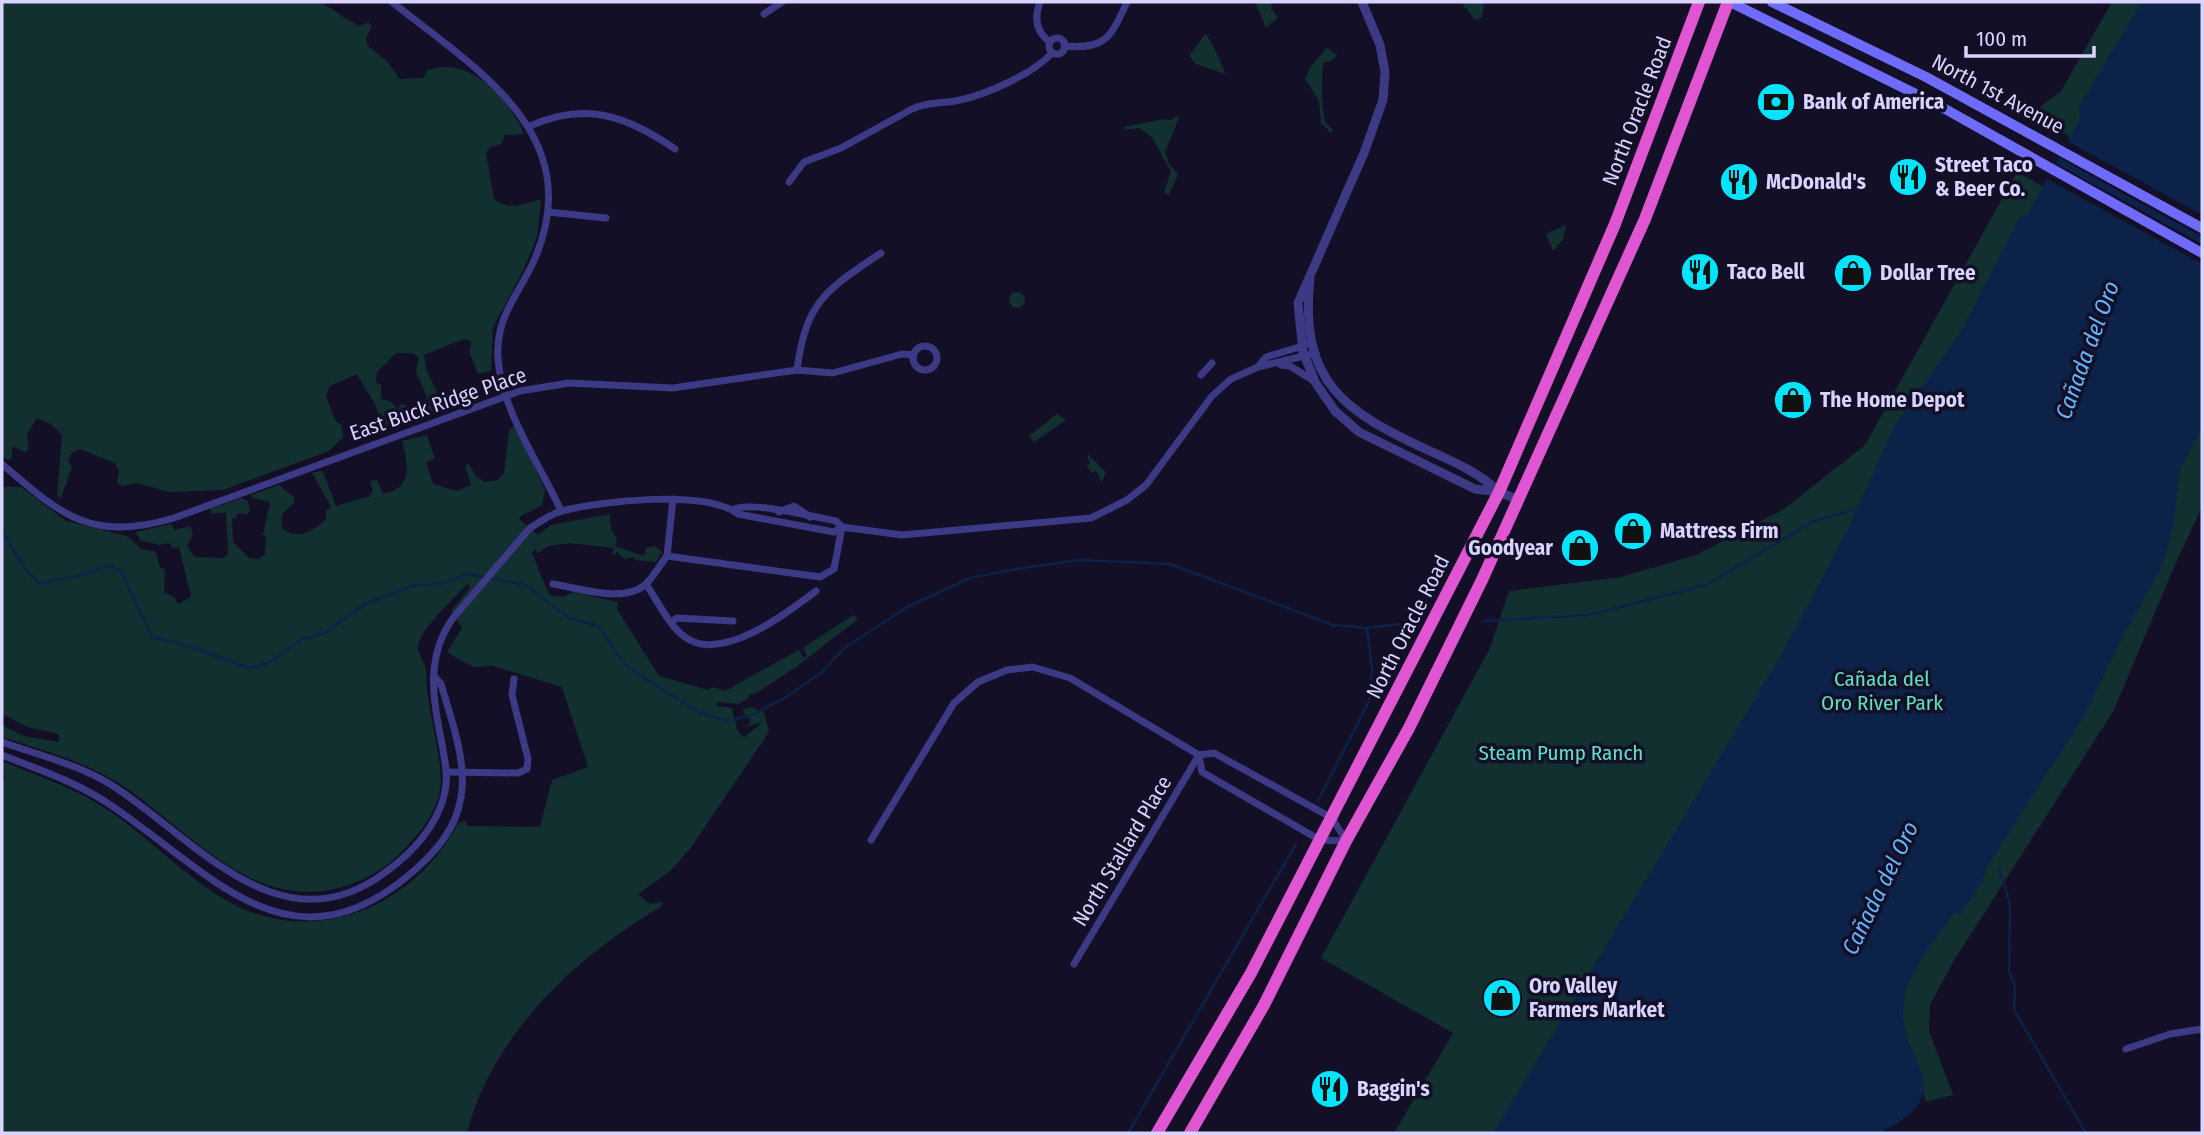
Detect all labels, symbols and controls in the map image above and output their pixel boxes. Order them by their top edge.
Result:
scale bar [1966,14,2094,58]
text: 100 m [1976,26,2027,52]
street label: North Oracle Road [1597,33,1677,189]
street label: North 1st Avenue [1927,48,2069,140]
bank icon: Bank of America [1755,81,1797,123]
place label: Bank of America [1803,89,1944,115]
place label: Street Taco & Beer Co. [1935,152,2033,202]
restaurant icon: Street Taco & Beer Co. [1887,156,1929,198]
restaurant icon: McDonald's [1718,161,1760,203]
place label: McDonald's [1766,169,1866,195]
restaurant icon: Taco Bell [1679,251,1721,293]
shop icon: Dollar Tree [1832,252,1874,294]
place label: Taco Bell [1727,259,1805,285]
place label: Dollar Tree [1880,260,1976,286]
water label: Cañada del Oro [2049,277,2125,423]
street label: East Buck Ridge Place [346,362,530,446]
shop icon: The Home Depot [1772,379,1814,421]
place label: The Home Depot [1820,387,1965,413]
shop icon: Mattress Firm [1612,510,1654,552]
place label: Mattress Firm [1660,518,1779,544]
shop icon: Goodyear [1559,527,1601,569]
place label: Goodyear [1468,535,1553,561]
street label: North Oracle Road [1361,551,1455,703]
park label: Cañada del Oro River Park [1821,666,1943,716]
park label: Steam Pump Ranch [1479,740,1643,766]
street label: North Stallard Place [1067,771,1177,931]
water label: Cañada del Oro [1836,817,1924,959]
place label: Oro Valley Farmers Market [1529,973,1665,1023]
shop icon: Oro Valley Farmers Market [1481,977,1523,1019]
restaurant icon: Baggin's [1309,1068,1351,1110]
place label: Baggin's [1357,1076,1430,1102]

